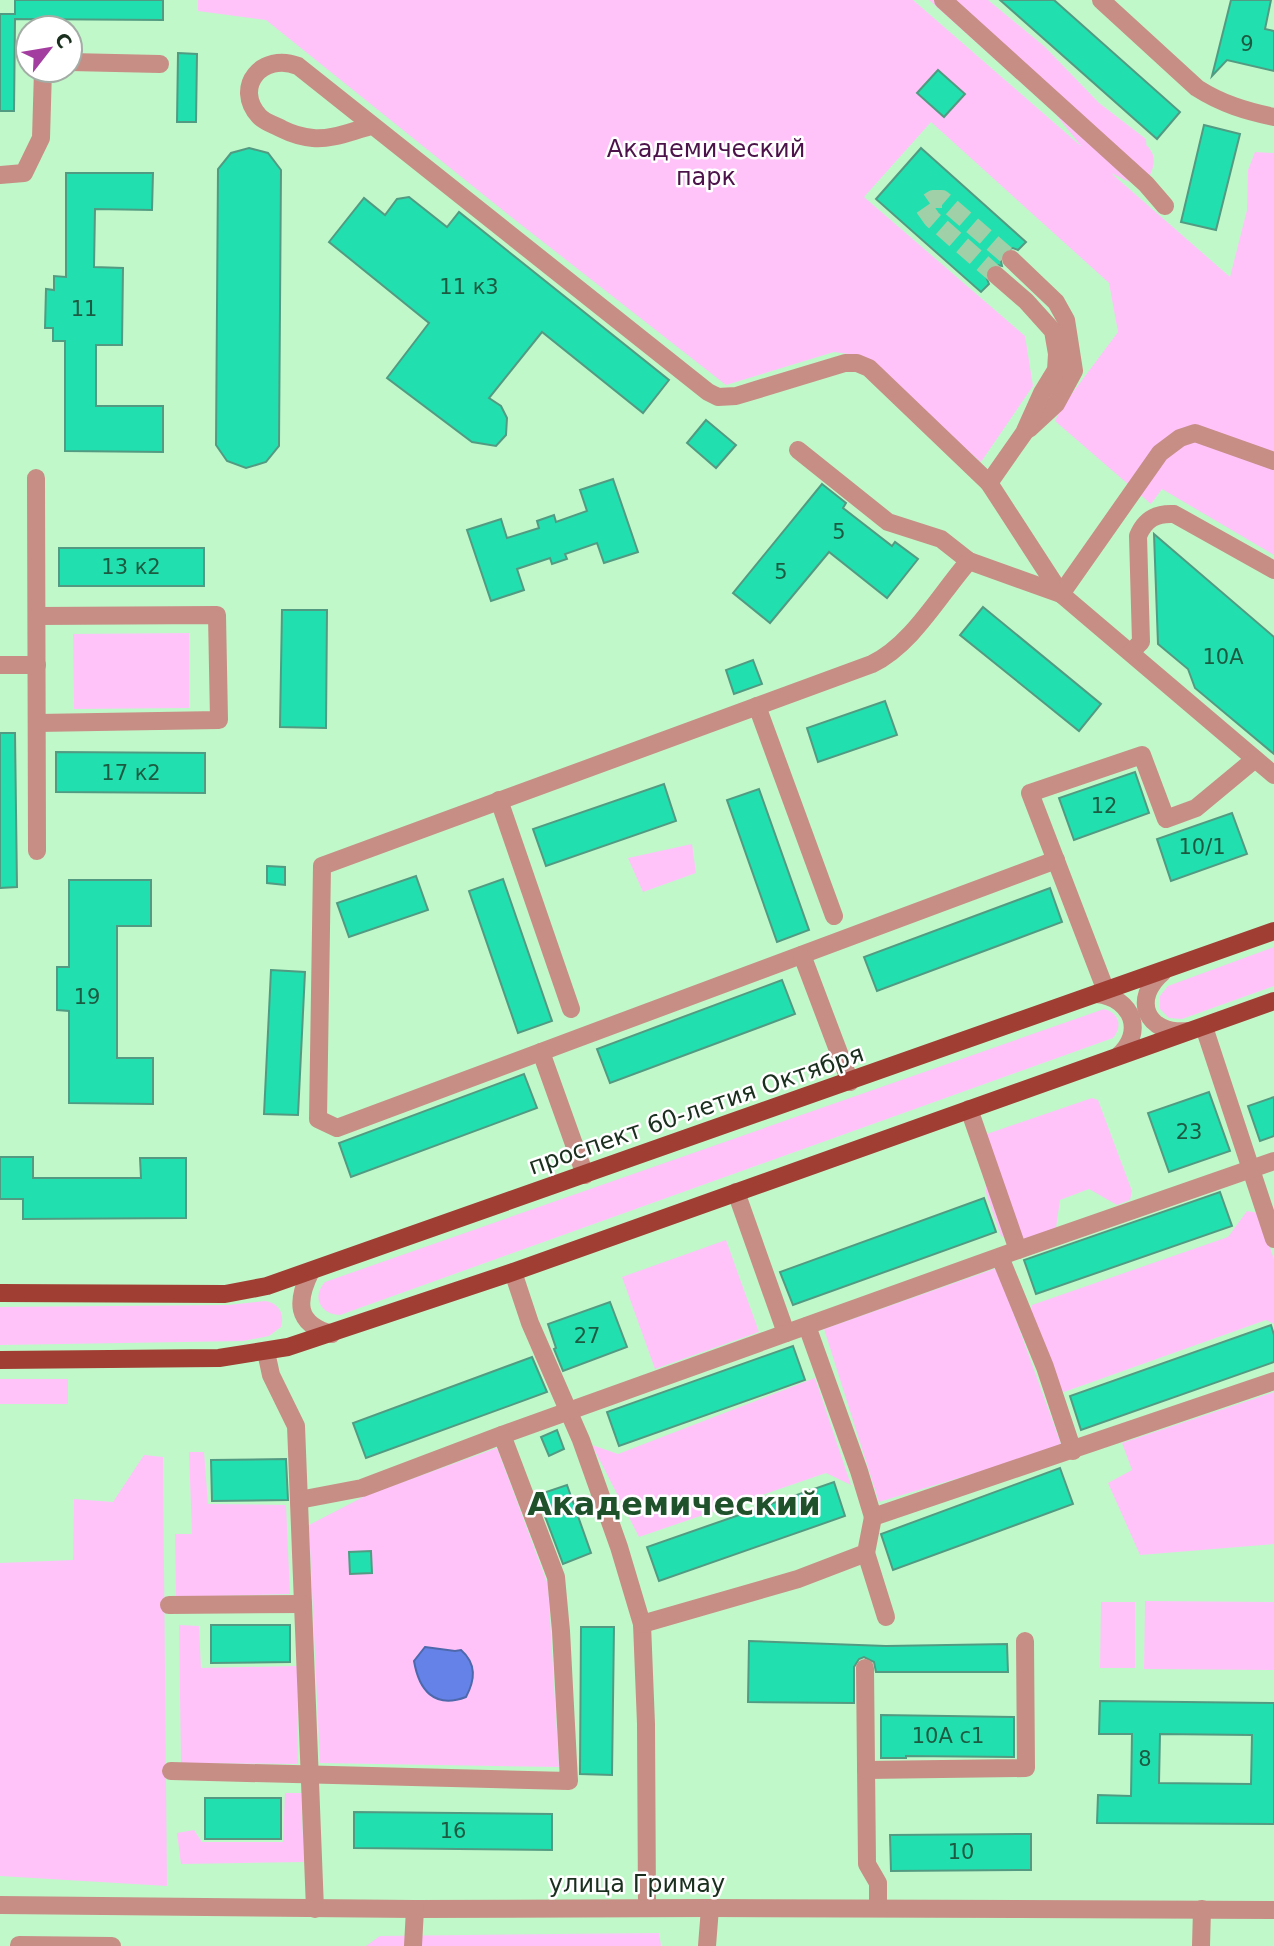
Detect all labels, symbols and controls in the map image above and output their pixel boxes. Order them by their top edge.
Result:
north arrow [14,14,84,84]
text: С [51,29,77,52]
house number: 9 [1240,32,1254,56]
park label: Академический парк [607,135,805,191]
house number: 11 к3 [439,275,499,299]
house number: 11 [71,297,97,321]
house number: 5 [832,520,846,544]
house number: 13 к2 [101,555,161,579]
house number: 5 [774,560,788,584]
house number: 10А [1202,645,1244,669]
house number: 17 к2 [101,761,161,785]
house number: 12 [1091,794,1117,818]
house number: 10/1 [1178,835,1226,859]
house number: 19 [74,985,100,1009]
street label: проспект 60-летия Октября [525,1039,867,1181]
house number: 23 [1176,1120,1202,1144]
house number: 27 [574,1324,600,1348]
district label: Академический [527,1485,821,1523]
house number: 10А с1 [912,1724,984,1748]
house number: 8 [1138,1747,1152,1771]
house number: 16 [440,1819,466,1843]
house number: 10 [948,1840,974,1864]
street label: улица Гримау [549,1870,725,1898]

